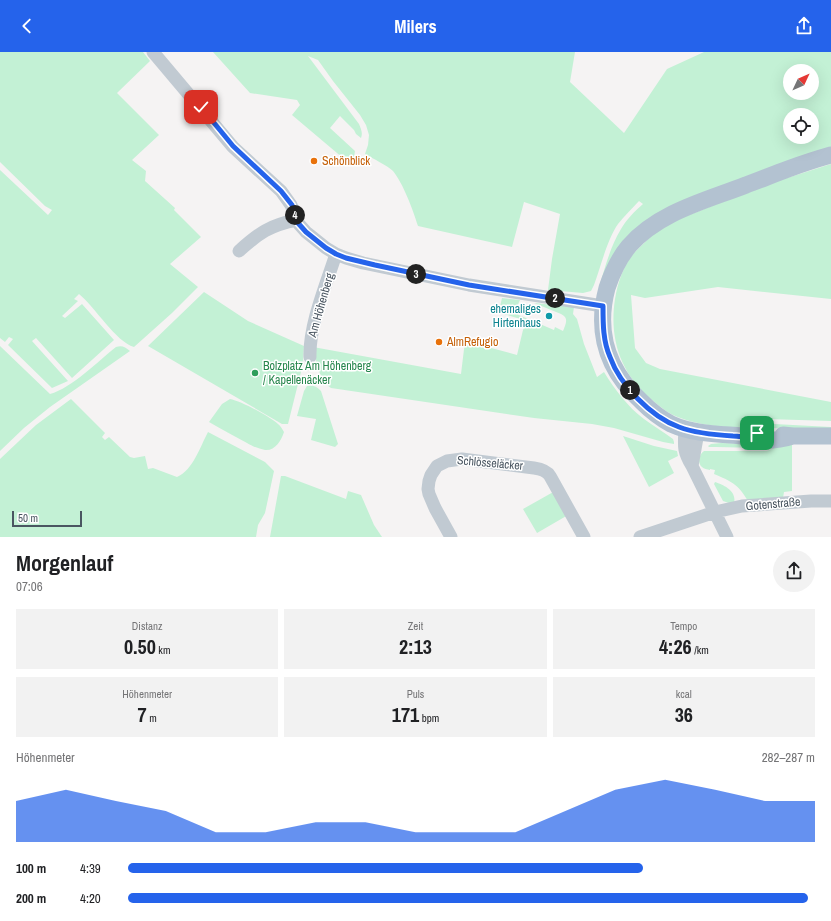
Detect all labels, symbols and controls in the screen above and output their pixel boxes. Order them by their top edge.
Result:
text: Milers [394,14,437,39]
icon: back [16,15,38,37]
icon: share [793,15,815,37]
north arrow [783,64,819,100]
map controls [783,64,819,144]
pin [184,90,218,124]
icon: check [190,96,212,118]
button: locate [783,108,819,144]
place label: Schönblick [322,153,370,169]
marker: Schönblick [309,156,319,166]
pin: 4 [285,205,305,225]
text: 4 [292,208,298,222]
pin: 3 [406,264,426,284]
text: 3 [413,267,419,281]
street label: Am Höhenberg [304,270,338,340]
pin: 2 [545,288,565,308]
text: 2 [552,291,558,305]
place label: ehemaliges Hirtenhaus [490,301,541,331]
marker: ehemaliges Hirtenhaus [544,311,554,321]
place label: AlmRefugio [446,334,498,350]
marker: AlmRefugio [434,337,444,347]
place label: Bolzplatz Am Höhenberg / Kapellenäcker [263,358,372,388]
marker: Bolzplatz Am Höhenberg / Kapellenäcker [250,368,260,378]
pin: 1 [620,380,640,400]
text: 1 [627,383,633,397]
pin [740,416,774,450]
icon: arrive [746,422,768,444]
street label: Schlösseläcker [456,452,524,474]
street label: Gotenstraße [745,494,801,514]
scale bar [12,509,82,528]
text: 50 m [18,511,38,525]
text: Morgenlauf [16,548,113,578]
button: share [773,550,815,592]
text: 07:06 [16,578,43,595]
text: Distanz [132,619,162,633]
text: Zeit [408,619,423,633]
text: Tempo [670,619,697,633]
text: 0.50 [124,633,156,660]
text: 2:13 [399,633,432,660]
text: 4:26 [659,633,692,660]
text: km [156,643,170,657]
text: /km [692,643,709,657]
text: Höhenmeter [122,687,172,701]
text: Puls [407,687,424,701]
text: kcal [676,687,692,701]
text: 7 [138,701,147,728]
text: 171 [392,701,419,728]
text: 36 [675,701,693,728]
text: m [147,711,157,725]
text: bpm [419,711,439,725]
text: Höhenmeter [16,749,75,766]
text: 282–287 m [762,749,815,766]
text: 100 m [16,860,46,877]
text: 4:39 [80,860,101,877]
text: 200 m [16,890,46,907]
text: 4:20 [80,890,101,907]

